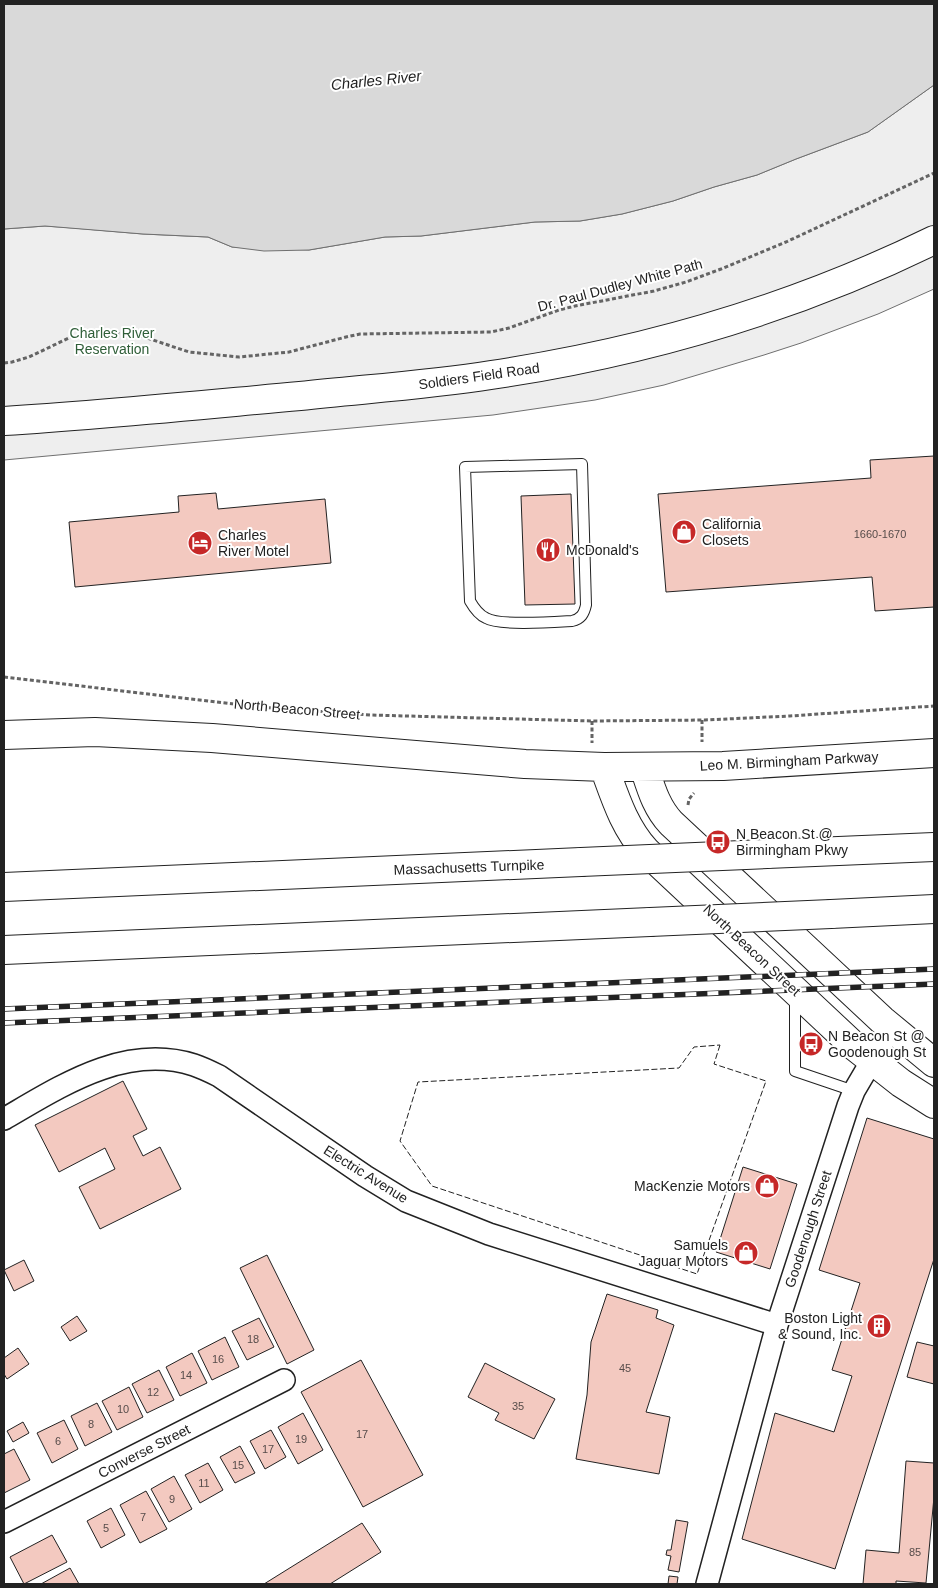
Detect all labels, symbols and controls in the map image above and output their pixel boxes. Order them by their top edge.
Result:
water label: Charles River [330,67,423,93]
street label: Dr. Paul Dudley White Path [536,255,704,315]
park label: Charles River Reservation [70,325,155,357]
street label: Soldiers Field Road [417,360,541,392]
place label: California Closets [702,516,761,548]
shop icon: California Closets [671,519,697,545]
place label: Charles River Motel [218,527,289,559]
house number: 1660-1670 [854,528,906,540]
hotel icon: Charles River Motel [187,530,213,556]
restaurant icon: McDonald's [535,537,561,563]
place label: McDonald's [566,542,639,558]
street label: North Beacon Street [233,696,361,723]
street label: Leo M. Birmingham Parkway [699,748,879,774]
place label: N Beacon St @ Birmingham Pkwy [736,826,848,858]
bus stop icon: N Beacon St @ Birmingham Pkwy [705,829,731,855]
street label: Massachusetts Turnpike [393,856,545,878]
street label: North Beacon Street [700,901,804,999]
place label: N Beacon St @ Goodenough St [828,1028,926,1060]
bus stop icon: N Beacon St @ Goodenough St [798,1031,824,1057]
street label: Electric Avenue [321,1142,411,1206]
street label: Goodenough Street [782,1168,835,1290]
shop icon: MacKenzie Motors [754,1173,780,1199]
place label: MacKenzie Motors [634,1178,750,1194]
place label: Samuels Jaguar Motors [639,1237,728,1269]
shop icon: Samuels Jaguar Motors [733,1240,759,1266]
place label: Boston Light & Sound, Inc. [778,1310,862,1342]
building icon: Boston Light & Sound, Inc. [866,1313,892,1339]
house number: 18 [247,1333,259,1345]
house number: 16 [212,1353,224,1365]
house number: 45 [619,1362,631,1374]
house number: 14 [180,1369,192,1381]
house number: 12 [147,1386,159,1398]
house number: 35 [512,1400,524,1412]
house number: 10 [117,1403,129,1415]
house number: 8 [88,1418,94,1430]
street label: Converse Street [95,1421,193,1481]
house number: 17 [356,1428,368,1440]
house number: 19 [295,1433,307,1445]
house number: 6 [55,1435,61,1447]
house number: 17 [262,1443,274,1455]
house number: 15 [232,1459,244,1471]
house number: 11 [198,1477,210,1489]
house number: 9 [169,1493,175,1505]
house number: 7 [140,1511,146,1523]
house number: 5 [103,1522,109,1534]
house number: 85 [909,1546,921,1558]

